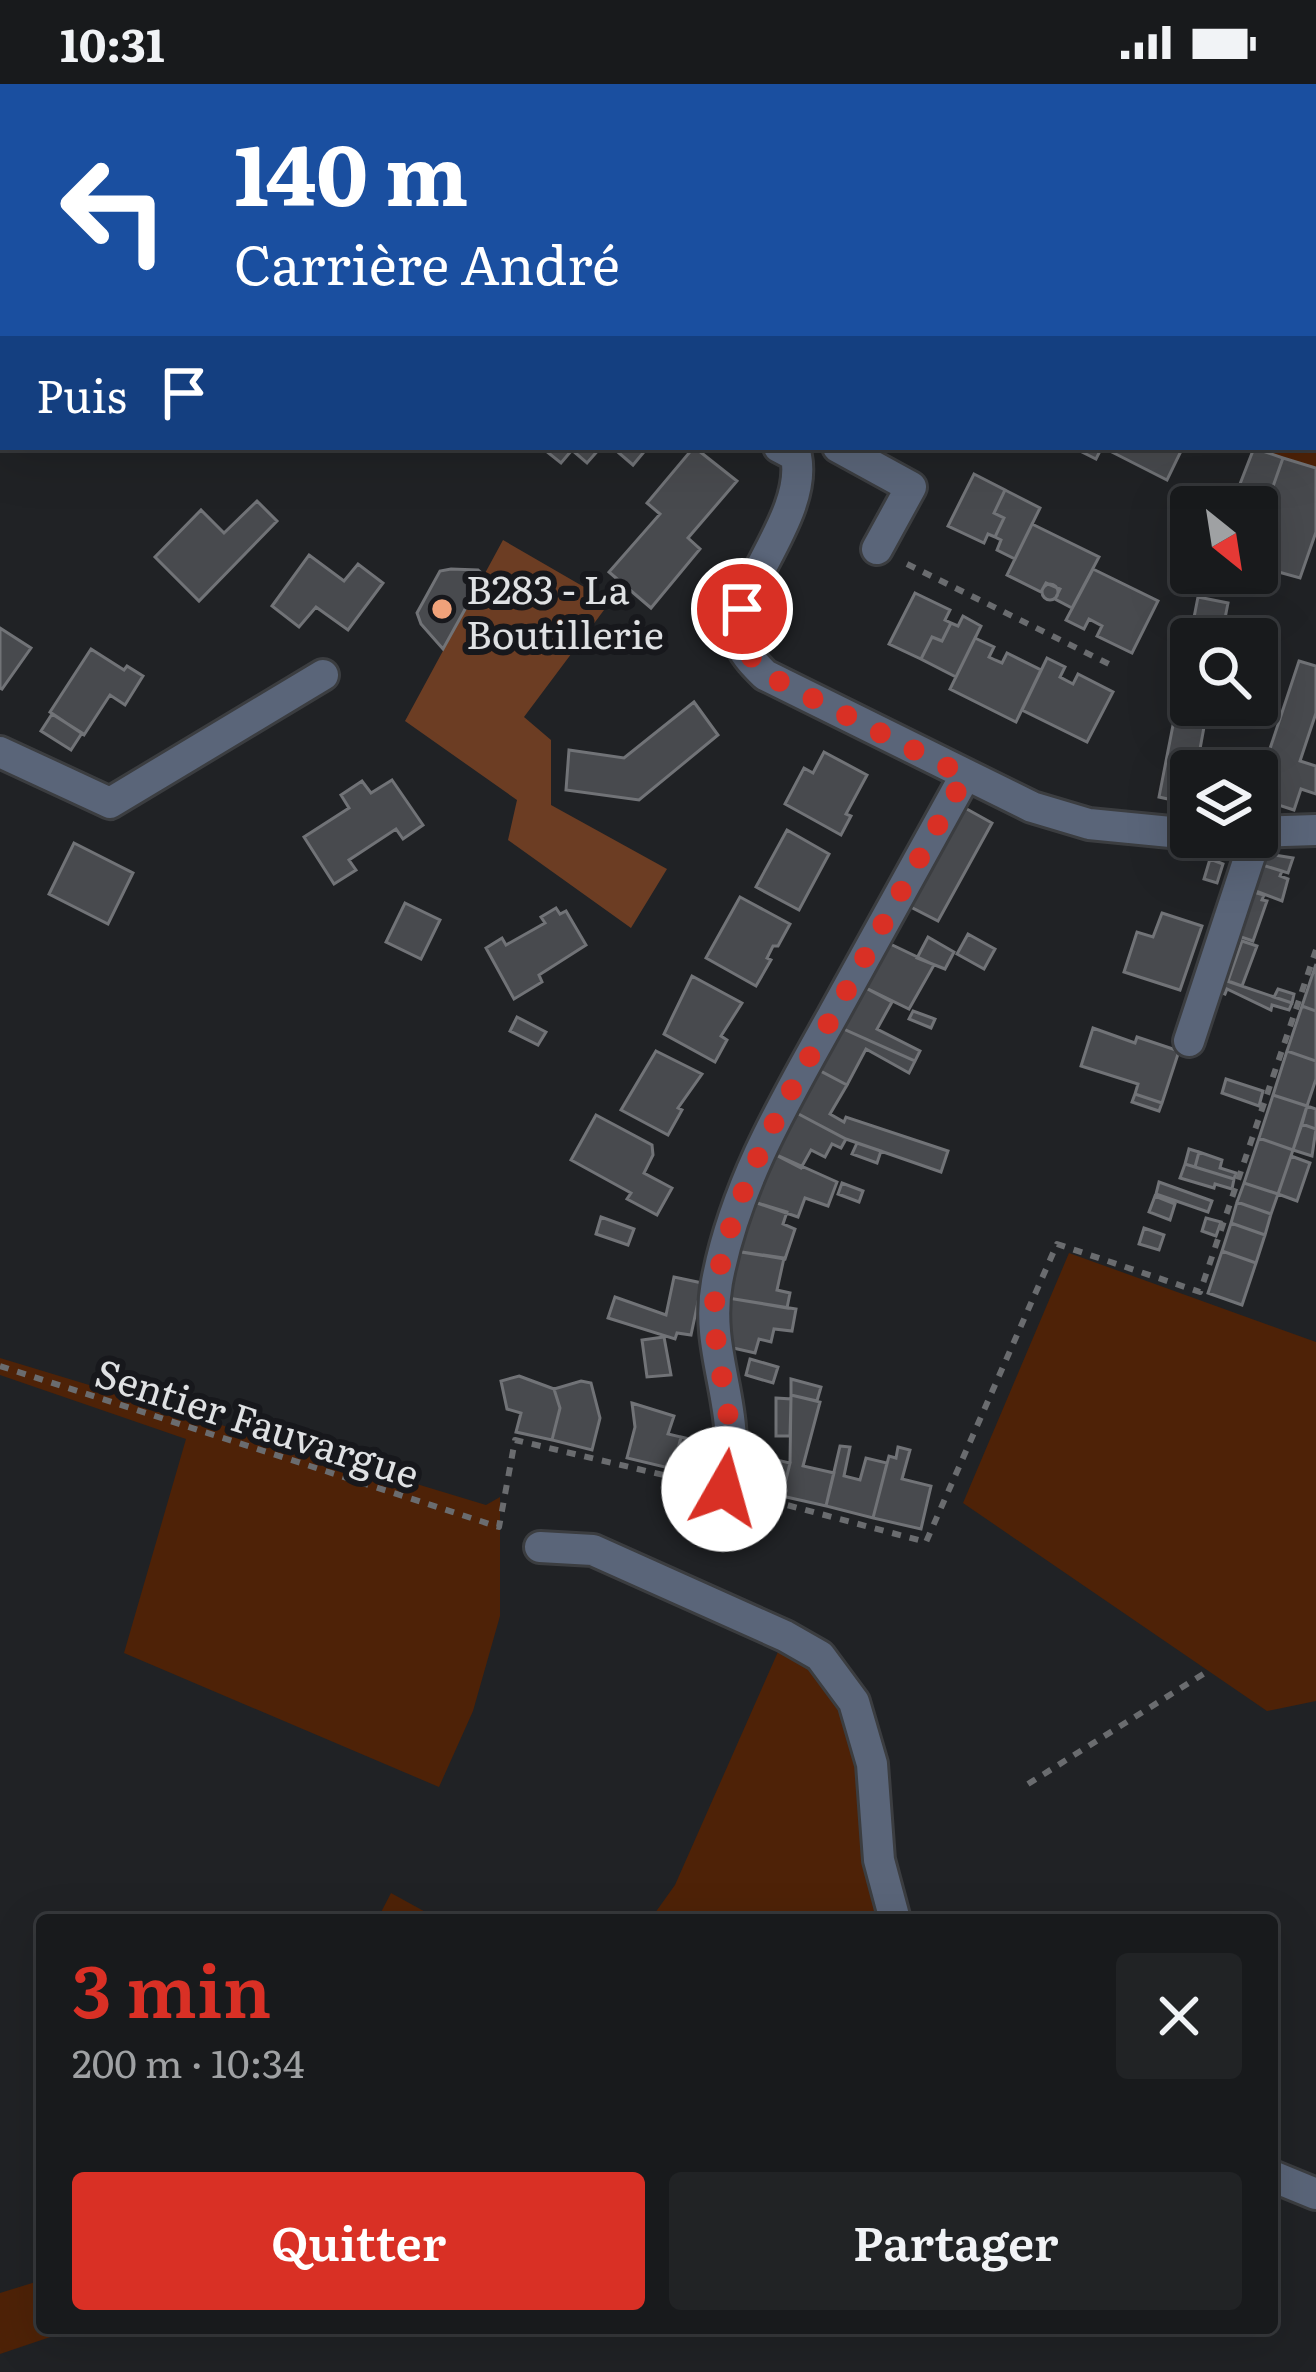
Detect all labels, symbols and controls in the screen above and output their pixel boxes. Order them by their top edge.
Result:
text: 10:31 [60,9,165,76]
text: 140 m [234,107,469,232]
icon: left [36,132,192,288]
text: Carrière André [234,221,620,302]
text: Puis [36,360,127,427]
icon: arrive [151,360,217,426]
north arrow [1170,486,1278,594]
map controls [1170,486,1278,858]
place label: B283 - La Boutillerie [466,558,664,661]
pin [691,558,793,660]
icon: arrive [709,576,775,642]
marker: B283 - La Boutillerie [429,596,455,622]
button: search [1170,618,1278,726]
button: layers [1170,750,1278,858]
street label: Sentier Fauvargue [89,1341,427,1501]
position arrow [661,1426,787,1552]
text: 3 min [72,1933,271,2040]
button: close [1116,1953,1242,2079]
text: 200 m · 10:34 [72,2032,305,2090]
button: Quitter [72,2172,645,2310]
button: Partager [669,2172,1242,2310]

